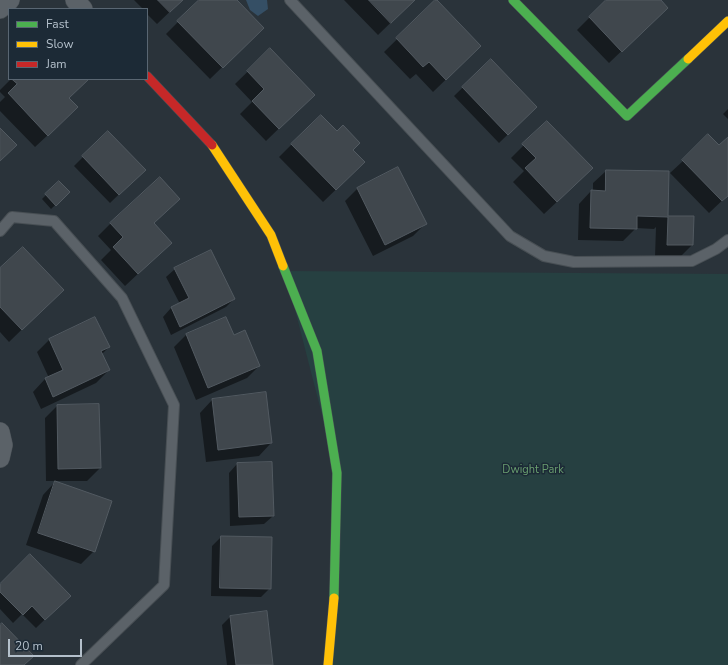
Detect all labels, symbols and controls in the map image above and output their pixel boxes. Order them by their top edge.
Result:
legend [8,8,148,80]
text: Fast [46,16,69,32]
text: Slow [46,36,74,52]
text: Jam [46,56,67,72]
park label: Dwight Park [502,463,564,477]
scale bar [10,631,84,657]
text: 20 m [15,638,43,654]

